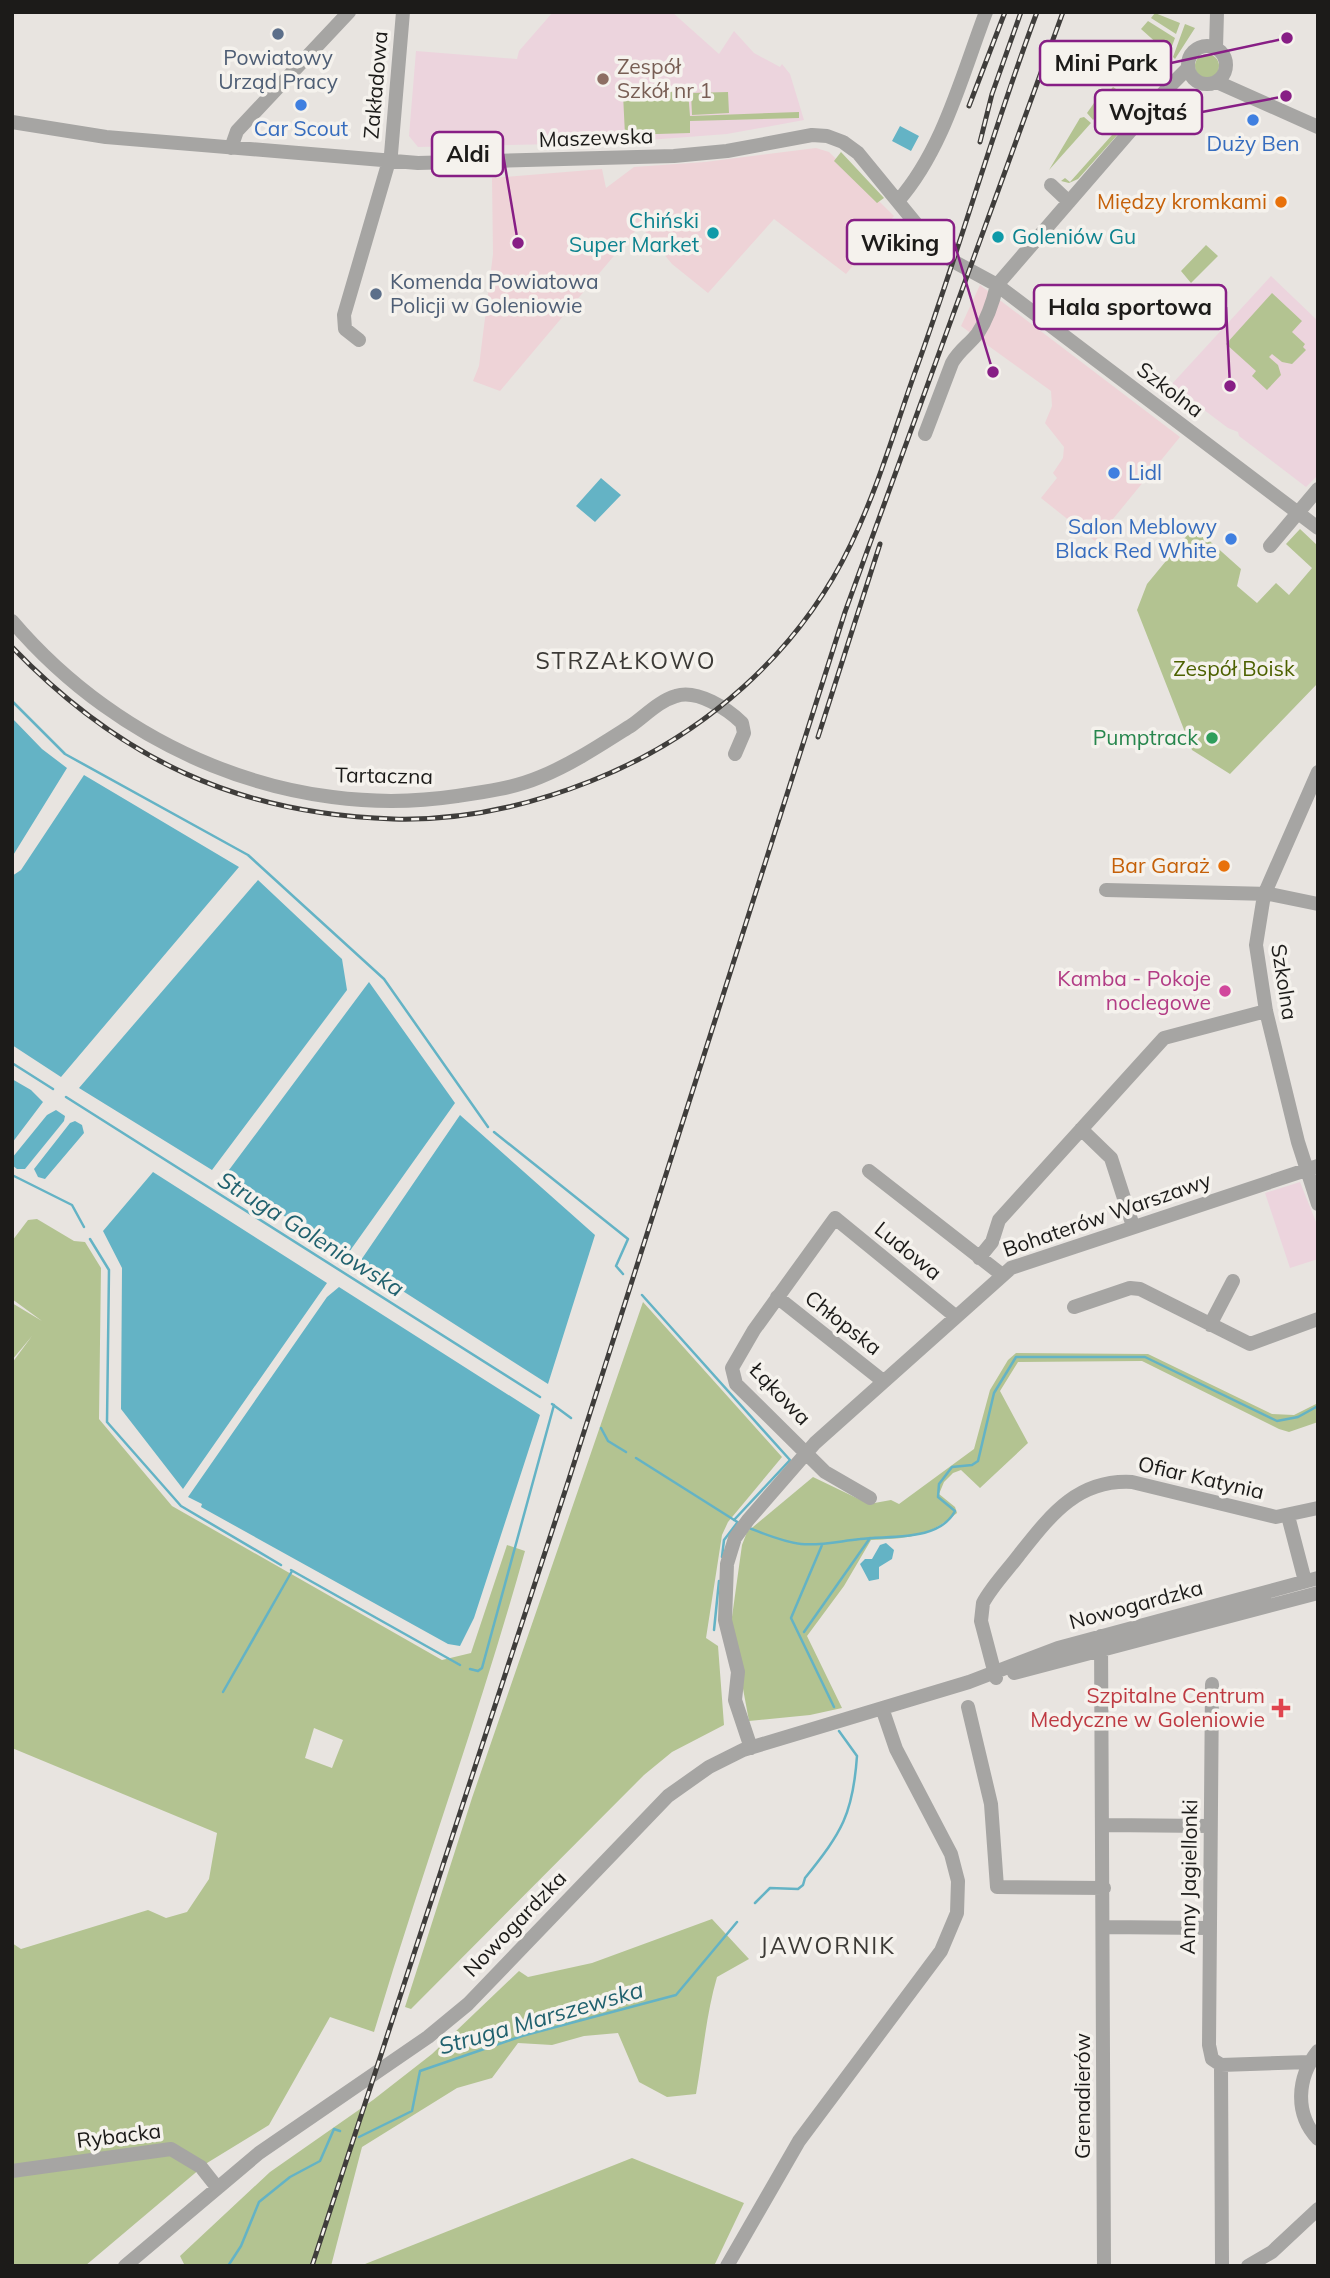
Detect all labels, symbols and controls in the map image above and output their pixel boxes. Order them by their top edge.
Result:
marker: Powiatowy Urząd Pracy [270,26,286,42]
street label: Zakładowa [357,30,393,140]
callout: Mini Park [1040,41,1171,85]
place label: Powiatowy Urząd Pracy [218,44,338,94]
text: Mini Park [1055,48,1159,77]
place label: Zespół Szkół nr 1 [617,53,712,103]
marker: Zespół Szkół nr 1 [595,71,611,87]
callout: Wojtaś [1095,90,1202,134]
marker: Car Scout [293,97,309,113]
text: Wojtaś [1109,97,1187,126]
marker: Duży Ben [1245,112,1261,128]
place label: Car Scout [254,115,348,141]
street label: Maszewska [538,122,654,152]
place label: Duży Ben [1206,130,1300,156]
callout: Aldi [432,132,503,176]
text: Aldi [446,139,490,168]
place label: Między kromkami [1097,188,1267,214]
marker: Między kromkami [1273,194,1289,210]
place label: Chiński Super Market [569,207,699,257]
callout: Wiking [847,220,954,264]
place label: Goleniów Gu [1012,223,1136,249]
marker: Chiński Super Market [705,225,721,241]
text: Wiking [861,228,939,257]
marker: Goleniów Gu [990,229,1006,245]
place label: Komenda Powiatowa Policji w Goleniowie [390,268,599,318]
callout: Hala sportowa [1034,285,1226,329]
marker: Komenda Powiatowa Policji w Goleniowie [368,286,384,302]
text: Hala sportowa [1048,292,1212,321]
street label: Szkolna [1132,356,1209,423]
place label: Lidl [1128,459,1162,485]
marker: Lidl [1106,465,1122,481]
place label: Salon Meblowy Black Red White [1055,513,1217,563]
marker: Salon Meblowy Black Red White [1223,531,1239,547]
district label: STRZAŁKOWO [536,646,716,675]
park label: Zespół Boisk [1173,655,1295,681]
place label: Pumptrack [1093,724,1198,750]
marker: Pumptrack [1204,730,1220,746]
street label: Tartaczna [335,761,433,789]
place label: Bar Garaż [1111,852,1210,878]
marker: Bar Garaż [1216,858,1232,874]
street label: Szkolna [1266,942,1304,1022]
place label: Kamba - Pokoje noclegowe [1057,965,1211,1015]
marker: Kamba - Pokoje noclegowe [1217,983,1233,999]
water label: Struga Goleniowska [213,1165,410,1303]
street label: Bohaterów Warszawy [999,1166,1214,1262]
street label: Ludowa [870,1215,947,1285]
street label: Chłopska [800,1284,887,1360]
street label: Łąkowa [744,1356,817,1430]
street label: Ofiar Katynia [1136,1450,1267,1504]
street label: Nowogardzka [1066,1574,1205,1634]
place label: Szpitalne Centrum Medyczne w Goleniowie [1030,1682,1265,1732]
marker: Szpitalne Centrum Medyczne w Goleniowie [1271,1698,1291,1718]
street label: Anny Jagiellonki [1174,1799,1202,1955]
street label: Nowogardzka [457,1865,571,1982]
district label: JAWORNIK [760,1931,896,1960]
water label: Struga Marszewska [435,1974,647,2061]
street label: Grenadierów [1069,2033,1095,2159]
street label: Rybacka [75,2117,162,2153]

